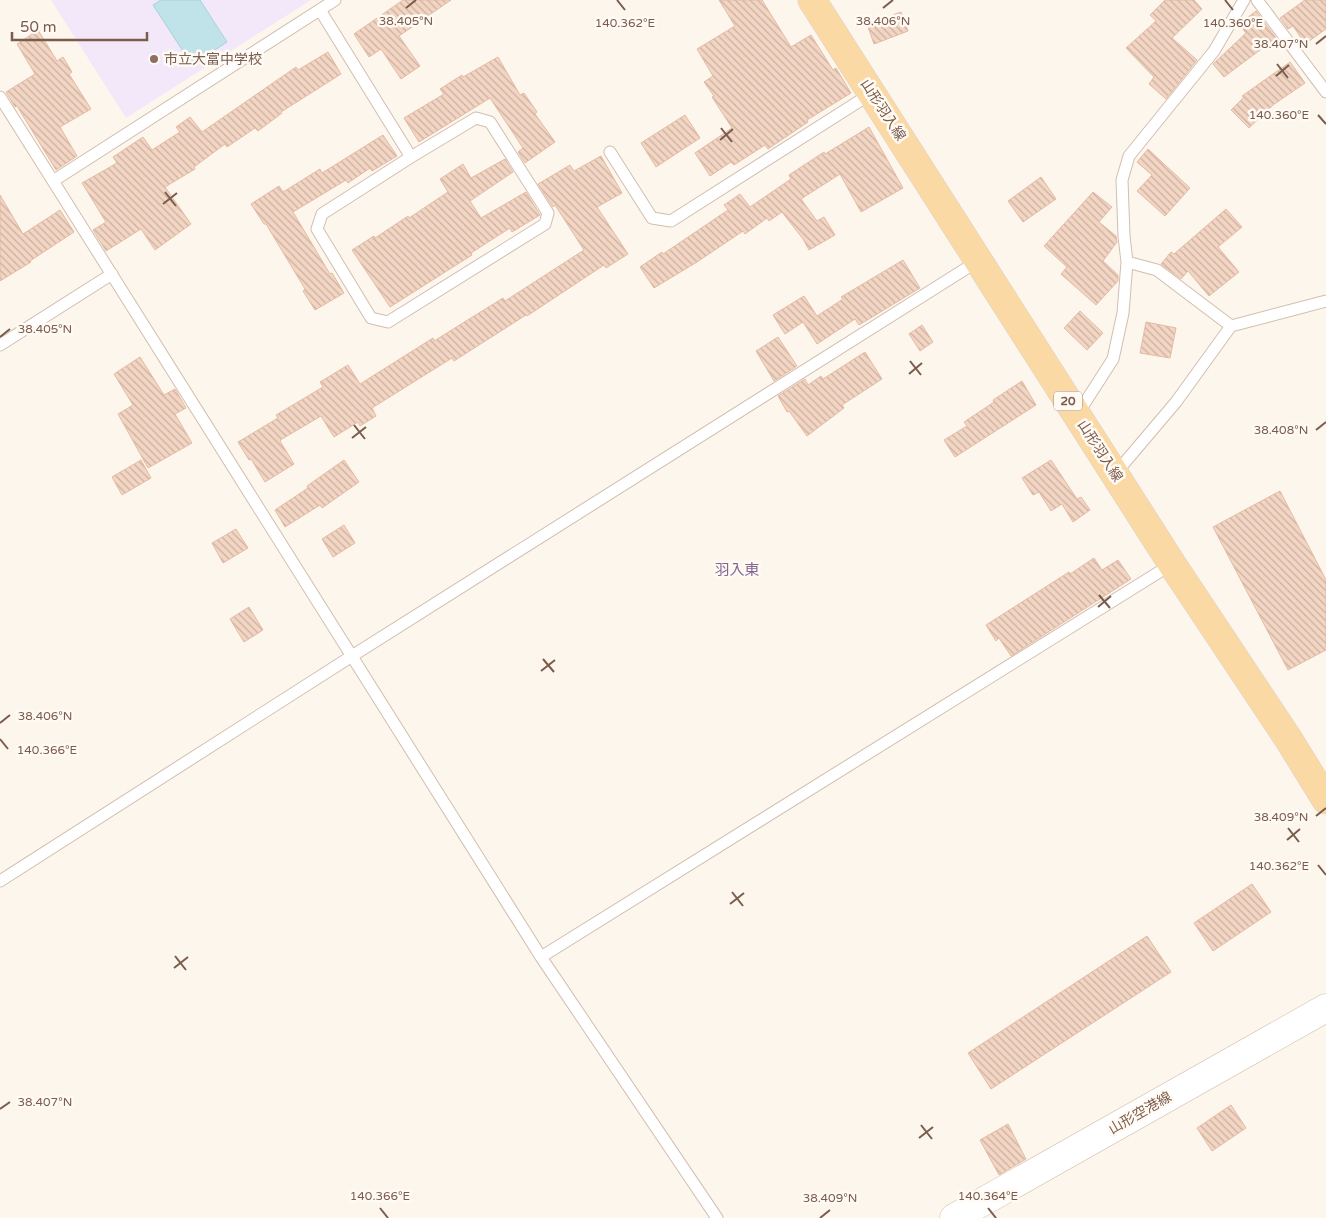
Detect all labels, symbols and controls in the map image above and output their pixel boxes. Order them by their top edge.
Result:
scale bar [12,10,148,42]
text: 38.405°N [379,14,433,28]
text: 38.406°N [856,14,910,28]
text: 140.362°E [595,16,656,30]
text: 140.360°E [1203,16,1264,30]
text: 50 m [20,18,57,36]
text: 38.407°N [1254,37,1308,51]
place label: 市立大富中学校 [164,51,262,68]
marker: 市立大富中学校 [148,53,160,65]
street label: 山形羽入線 [857,76,909,144]
text: 140.360°E [1249,108,1310,122]
text: 38.405°N [18,322,72,336]
road number: 20 [1054,392,1082,411]
street label: 山形羽入線 [1074,417,1126,485]
text: 38.408°N [1254,423,1308,437]
district label: 羽入東 [714,561,760,579]
text: 38.406°N [18,709,72,723]
text: 140.366°E [17,743,78,757]
text: 38.409°N [1254,810,1308,824]
text: 140.362°E [1249,859,1310,873]
street label: 山形空港線 [1105,1088,1175,1138]
text: 38.407°N [18,1095,72,1109]
text: 140.366°E [350,1189,411,1203]
text: 140.364°E [958,1189,1019,1203]
text: 38.409°N [803,1191,857,1205]

